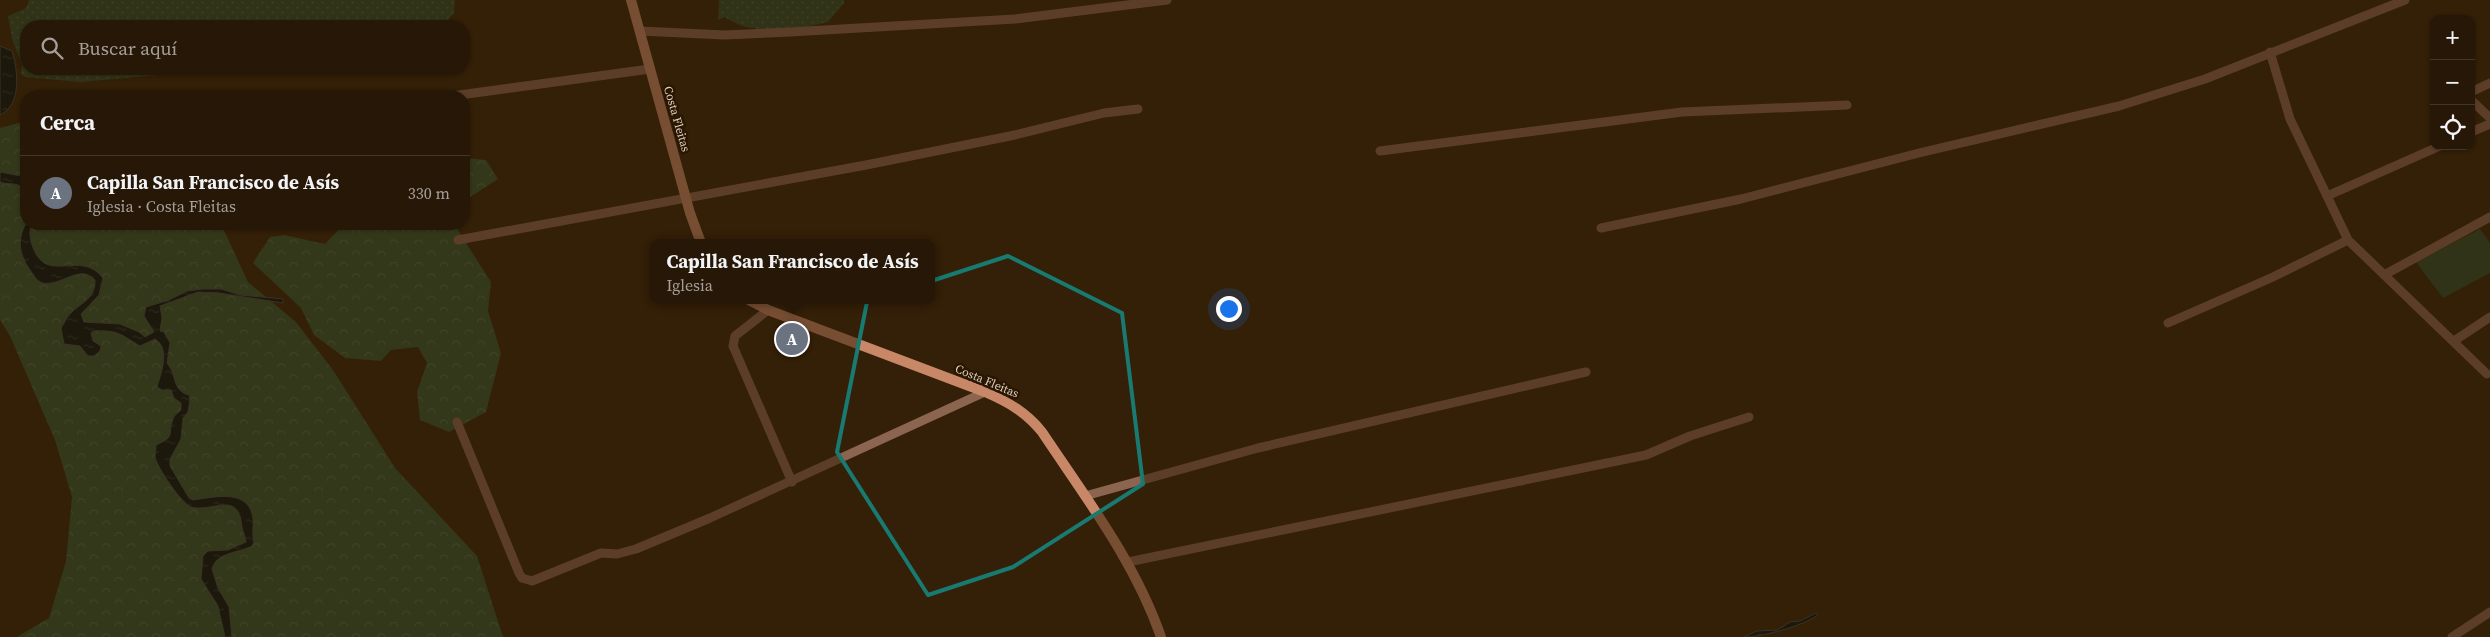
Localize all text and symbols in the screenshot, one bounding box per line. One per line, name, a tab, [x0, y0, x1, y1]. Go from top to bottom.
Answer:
map controls	[2430, 15, 2475, 150]
button: +	[2430, 15, 2475, 60]
search box	[20, 20, 470, 75]
icon: search	[38, 34, 66, 62]
text: Buscar aquí	[78, 35, 177, 61]
button: −	[2430, 60, 2475, 105]
street label: Costa Fleitas	[660, 84, 694, 154]
button: locate	[2430, 105, 2475, 150]
text: Cerca	[40, 108, 95, 137]
text: Capilla San Francisco de Asís	[87, 169, 339, 195]
text: A	[51, 182, 61, 204]
text: 330 m	[408, 182, 450, 204]
text: Iglesia · Costa Fleitas	[87, 195, 236, 217]
popup	[650, 239, 935, 304]
text: Capilla San Francisco de Asís	[666, 248, 919, 274]
text: Iglesia	[666, 274, 713, 296]
your location	[1216, 296, 1242, 322]
pin: A	[776, 320, 808, 358]
street label: Costa Fleitas	[953, 360, 1021, 402]

